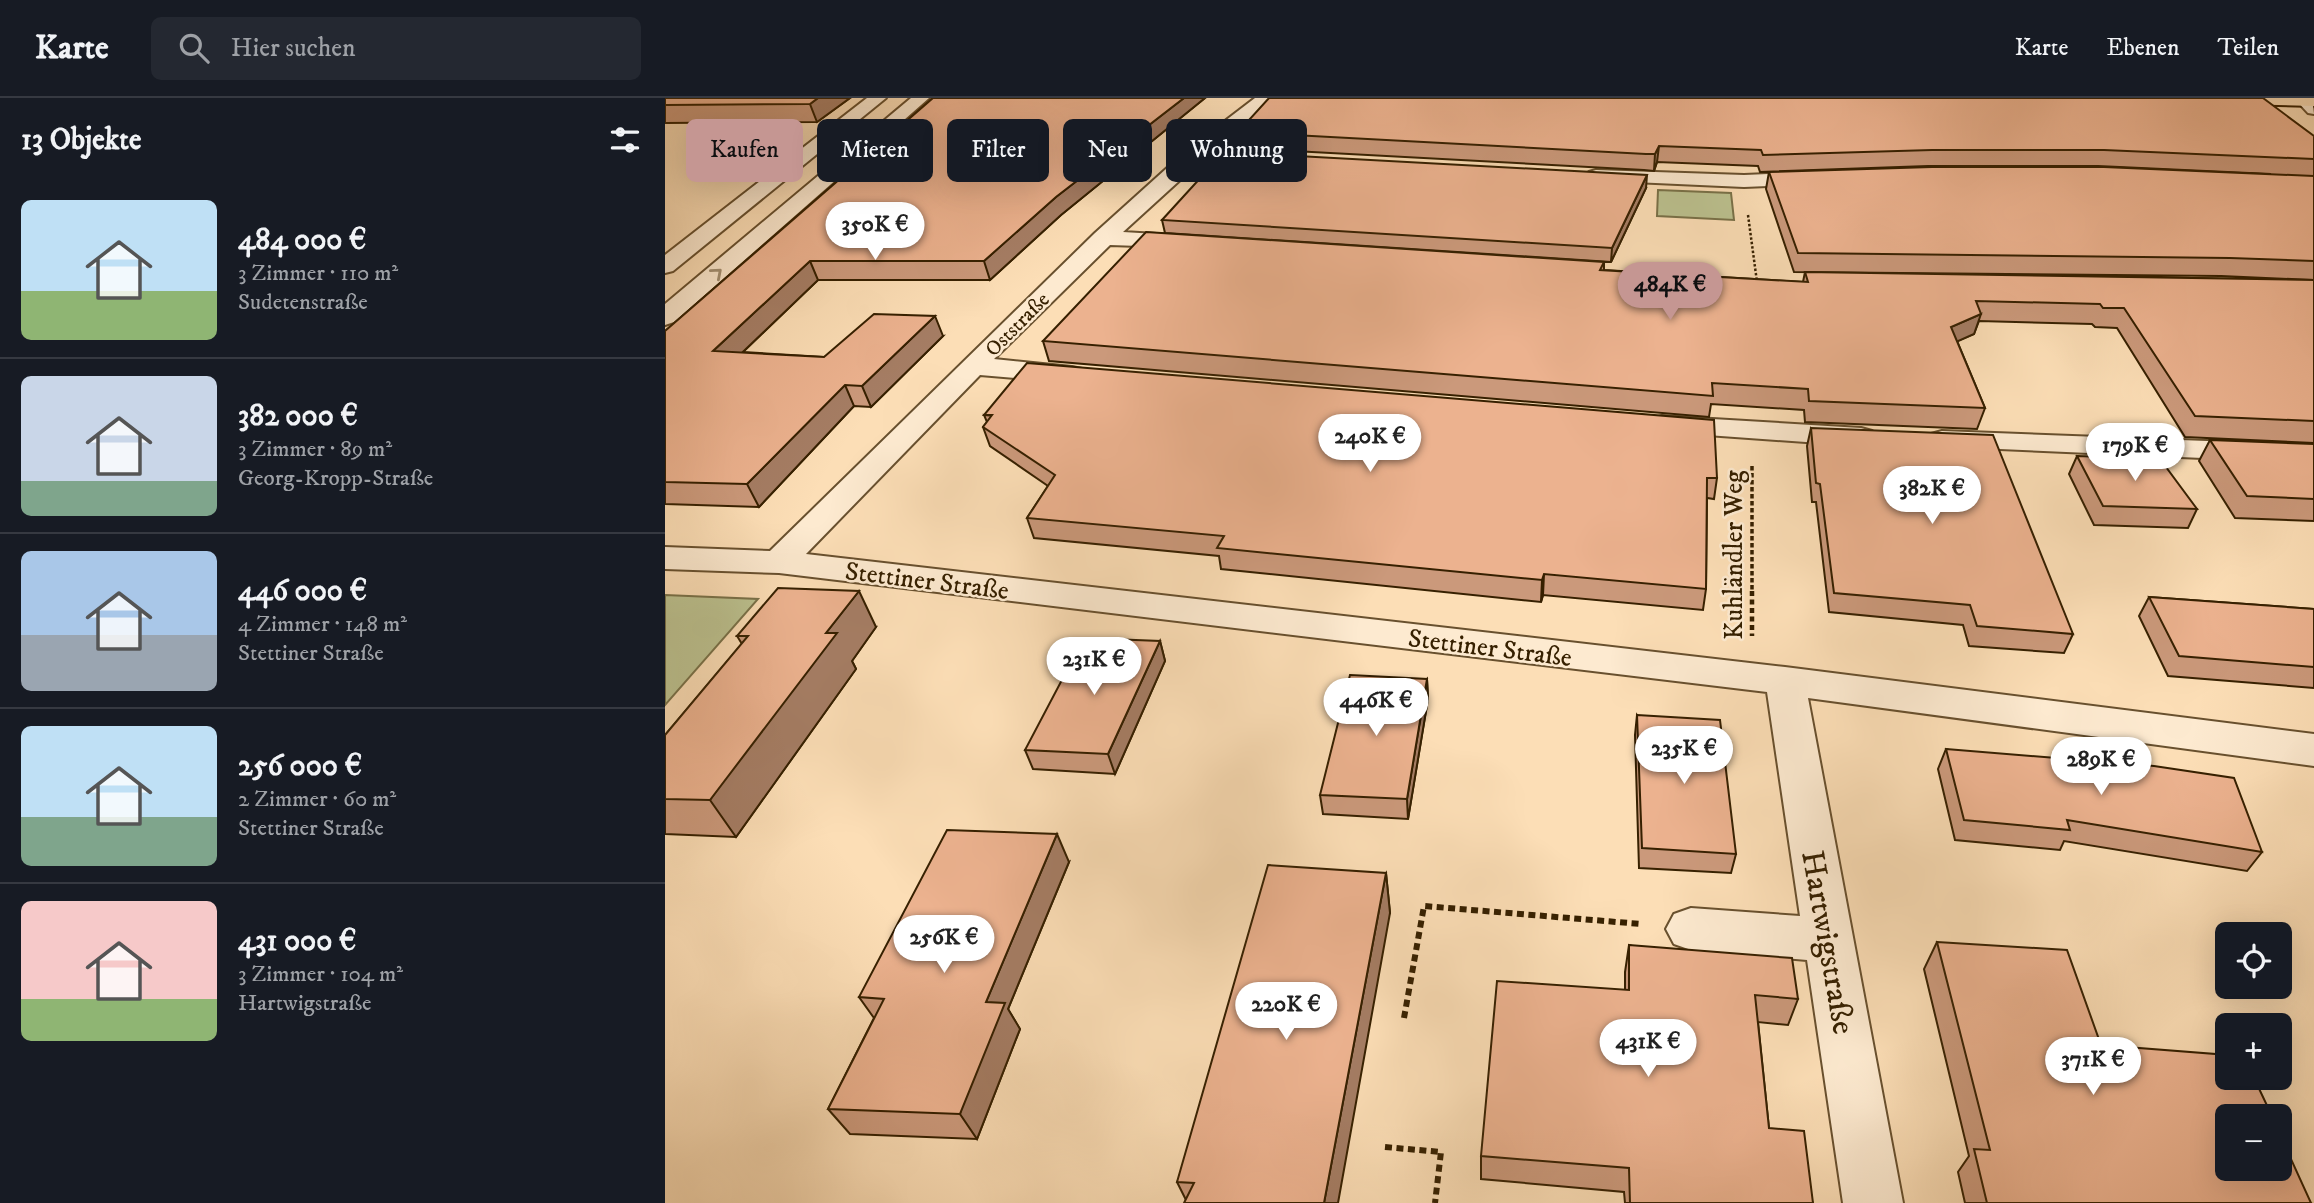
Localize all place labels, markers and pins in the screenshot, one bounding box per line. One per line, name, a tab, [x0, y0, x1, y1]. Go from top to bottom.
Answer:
pin: 350K €	[818, 202, 932, 262]
pin: 484K €	[1613, 262, 1727, 322]
pin: 240K €	[1313, 414, 1427, 474]
pin: 179K €	[2078, 424, 2192, 483]
pin: 382K €	[1875, 466, 1989, 526]
pin: 231K €	[1037, 638, 1151, 697]
pin: 446K €	[1319, 678, 1433, 738]
pin: 235K €	[1627, 726, 1741, 786]
pin: 289K €	[2044, 738, 2158, 797]
pin: 256K €	[887, 916, 1001, 975]
pin: 220K €	[1229, 982, 1343, 1042]
pin: 431K €	[1591, 1020, 1705, 1079]
pin: 371K €	[2036, 1038, 2150, 1097]

